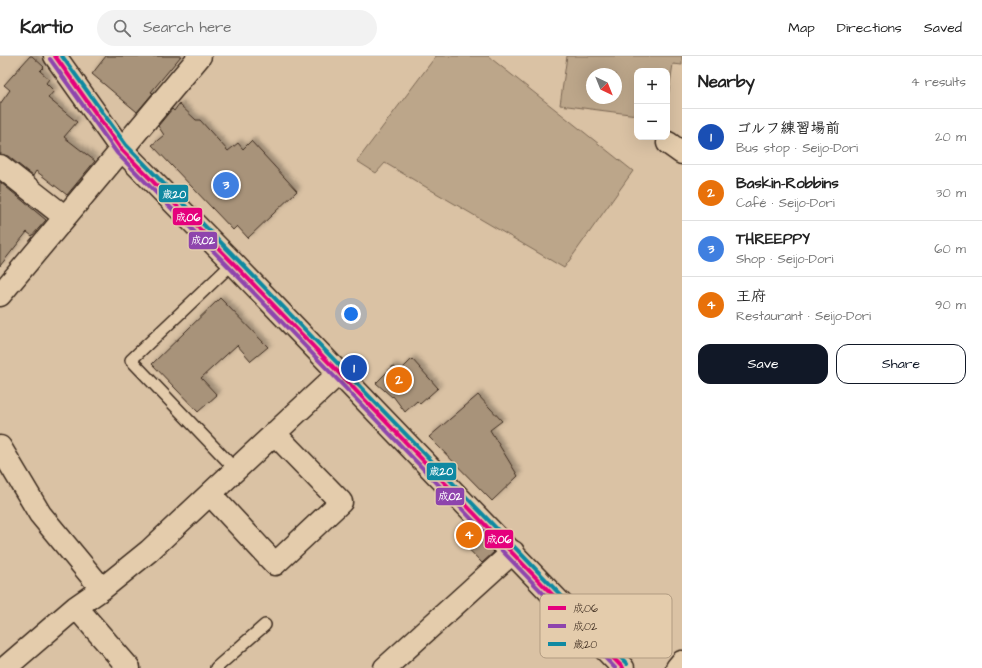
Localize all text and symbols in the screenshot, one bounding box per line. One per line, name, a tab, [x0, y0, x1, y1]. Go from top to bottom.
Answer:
search box	[97, 10, 377, 46]
text: Kartio	[20, 14, 73, 41]
icon: search	[111, 17, 133, 39]
text: Search here	[143, 17, 231, 38]
text: Map	[788, 18, 815, 38]
text: Directions	[837, 18, 902, 38]
text: Saved	[924, 18, 962, 38]
north arrow	[586, 68, 622, 104]
map controls	[634, 68, 670, 140]
button: +	[634, 68, 670, 104]
text: Nearby	[698, 70, 755, 94]
text: 4 results	[911, 73, 966, 91]
button: −	[634, 104, 670, 140]
text: ゴルフ練習場前	[736, 118, 840, 139]
text: 1	[710, 128, 712, 146]
text: 20 m	[935, 128, 966, 146]
text: Bus stop · Seijo-Dori	[736, 139, 858, 157]
pin: 3	[213, 170, 239, 200]
text: Baskin-Robbins	[736, 173, 839, 194]
line badge: 歳20	[158, 184, 189, 203]
text: 2	[707, 184, 715, 202]
text: 30 m	[936, 184, 966, 202]
text: 歳20	[162, 187, 186, 202]
text: Café · Seijo-Dori	[736, 194, 835, 212]
line badge: 成06	[172, 207, 203, 226]
text: 成06	[176, 210, 201, 225]
text: THREEPPY	[736, 229, 810, 250]
line badge: 成02	[188, 231, 218, 250]
text: 成02	[191, 233, 216, 248]
text: 3	[708, 240, 714, 258]
text: 60 m	[934, 240, 966, 258]
text: Shop · Seijo-Dori	[736, 250, 833, 268]
text: 王府	[736, 286, 766, 307]
text: 4	[707, 296, 715, 314]
text: 90 m	[935, 296, 966, 314]
your location	[341, 304, 361, 324]
text: Restaurant · Seijo-Dori	[736, 307, 871, 325]
button: Save	[698, 344, 828, 384]
button: Share	[836, 344, 966, 384]
pin: 1	[341, 353, 367, 383]
pin: 2	[386, 365, 412, 395]
line badge: 歳20	[426, 462, 457, 481]
text: 歳20	[429, 464, 453, 479]
line badge: 成02	[435, 487, 465, 506]
text: 成02	[438, 489, 463, 504]
pin: 4	[456, 520, 482, 550]
line badge: 成06	[484, 529, 514, 549]
text: 成06	[487, 532, 512, 547]
legend	[540, 594, 672, 658]
text: 成06	[573, 601, 598, 616]
text: 成02	[573, 619, 598, 634]
text: 歳20	[573, 637, 597, 652]

